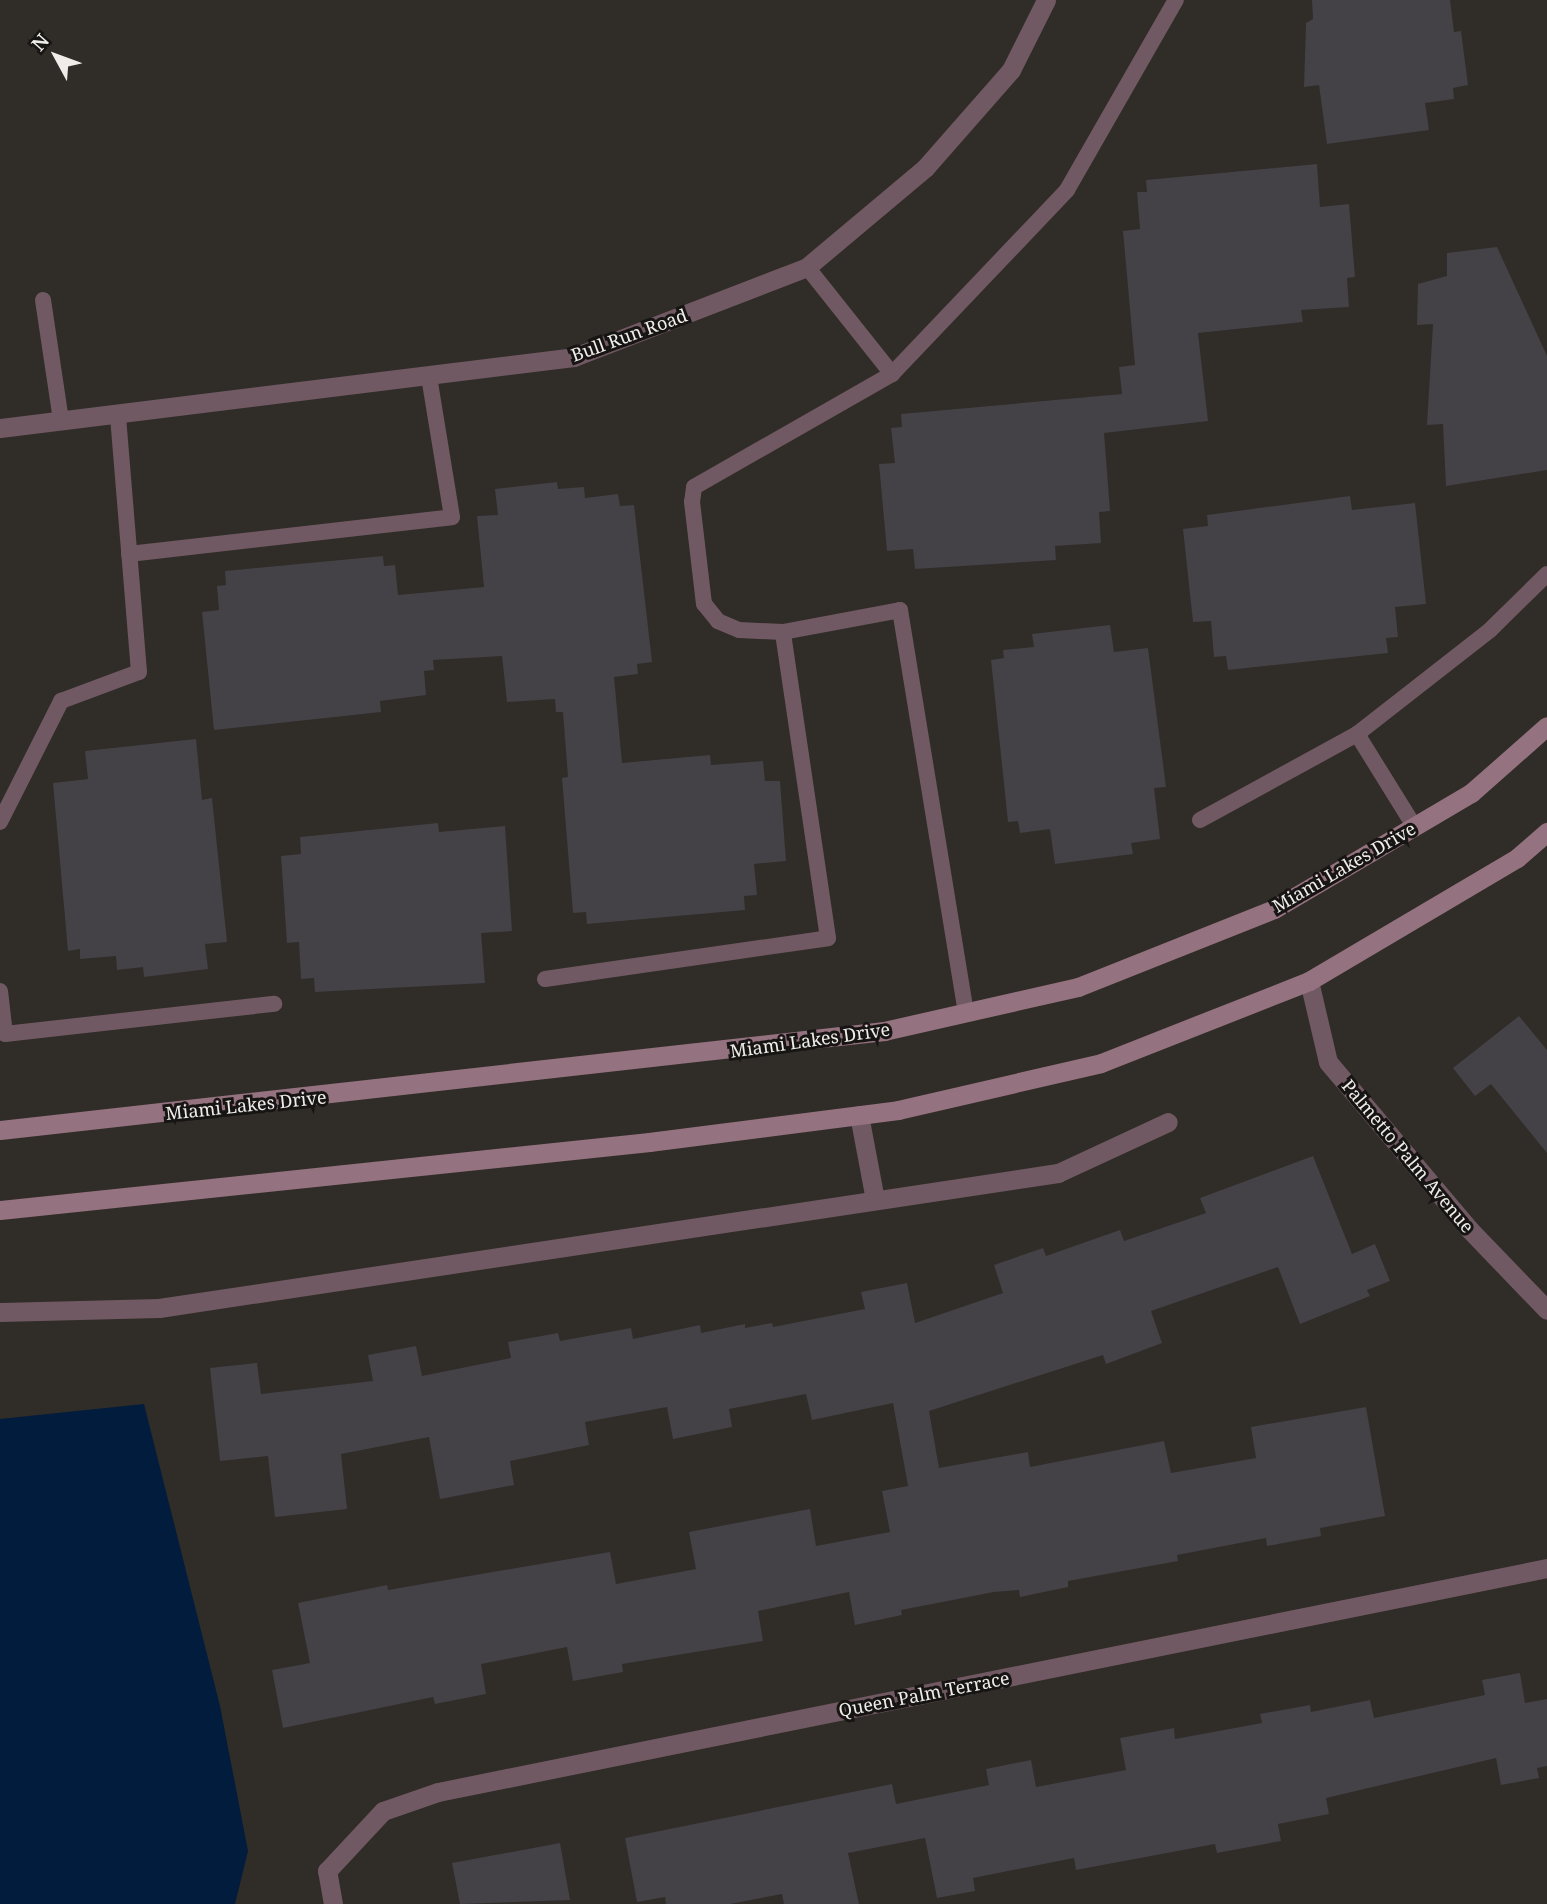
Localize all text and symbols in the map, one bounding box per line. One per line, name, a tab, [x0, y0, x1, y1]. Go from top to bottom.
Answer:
north arrow	[21, 21, 91, 91]
text: N	[25, 28, 55, 56]
street label: Bull Run Road	[568, 304, 690, 366]
street label: Miami Lakes Drive	[1269, 817, 1419, 917]
street label: Miami Lakes Drive	[729, 1018, 891, 1062]
street label: Palmetto Palm Avenue	[1338, 1075, 1478, 1237]
street label: Miami Lakes Drive	[165, 1086, 327, 1124]
street label: Queen Palm Terrace	[837, 1667, 1011, 1721]

